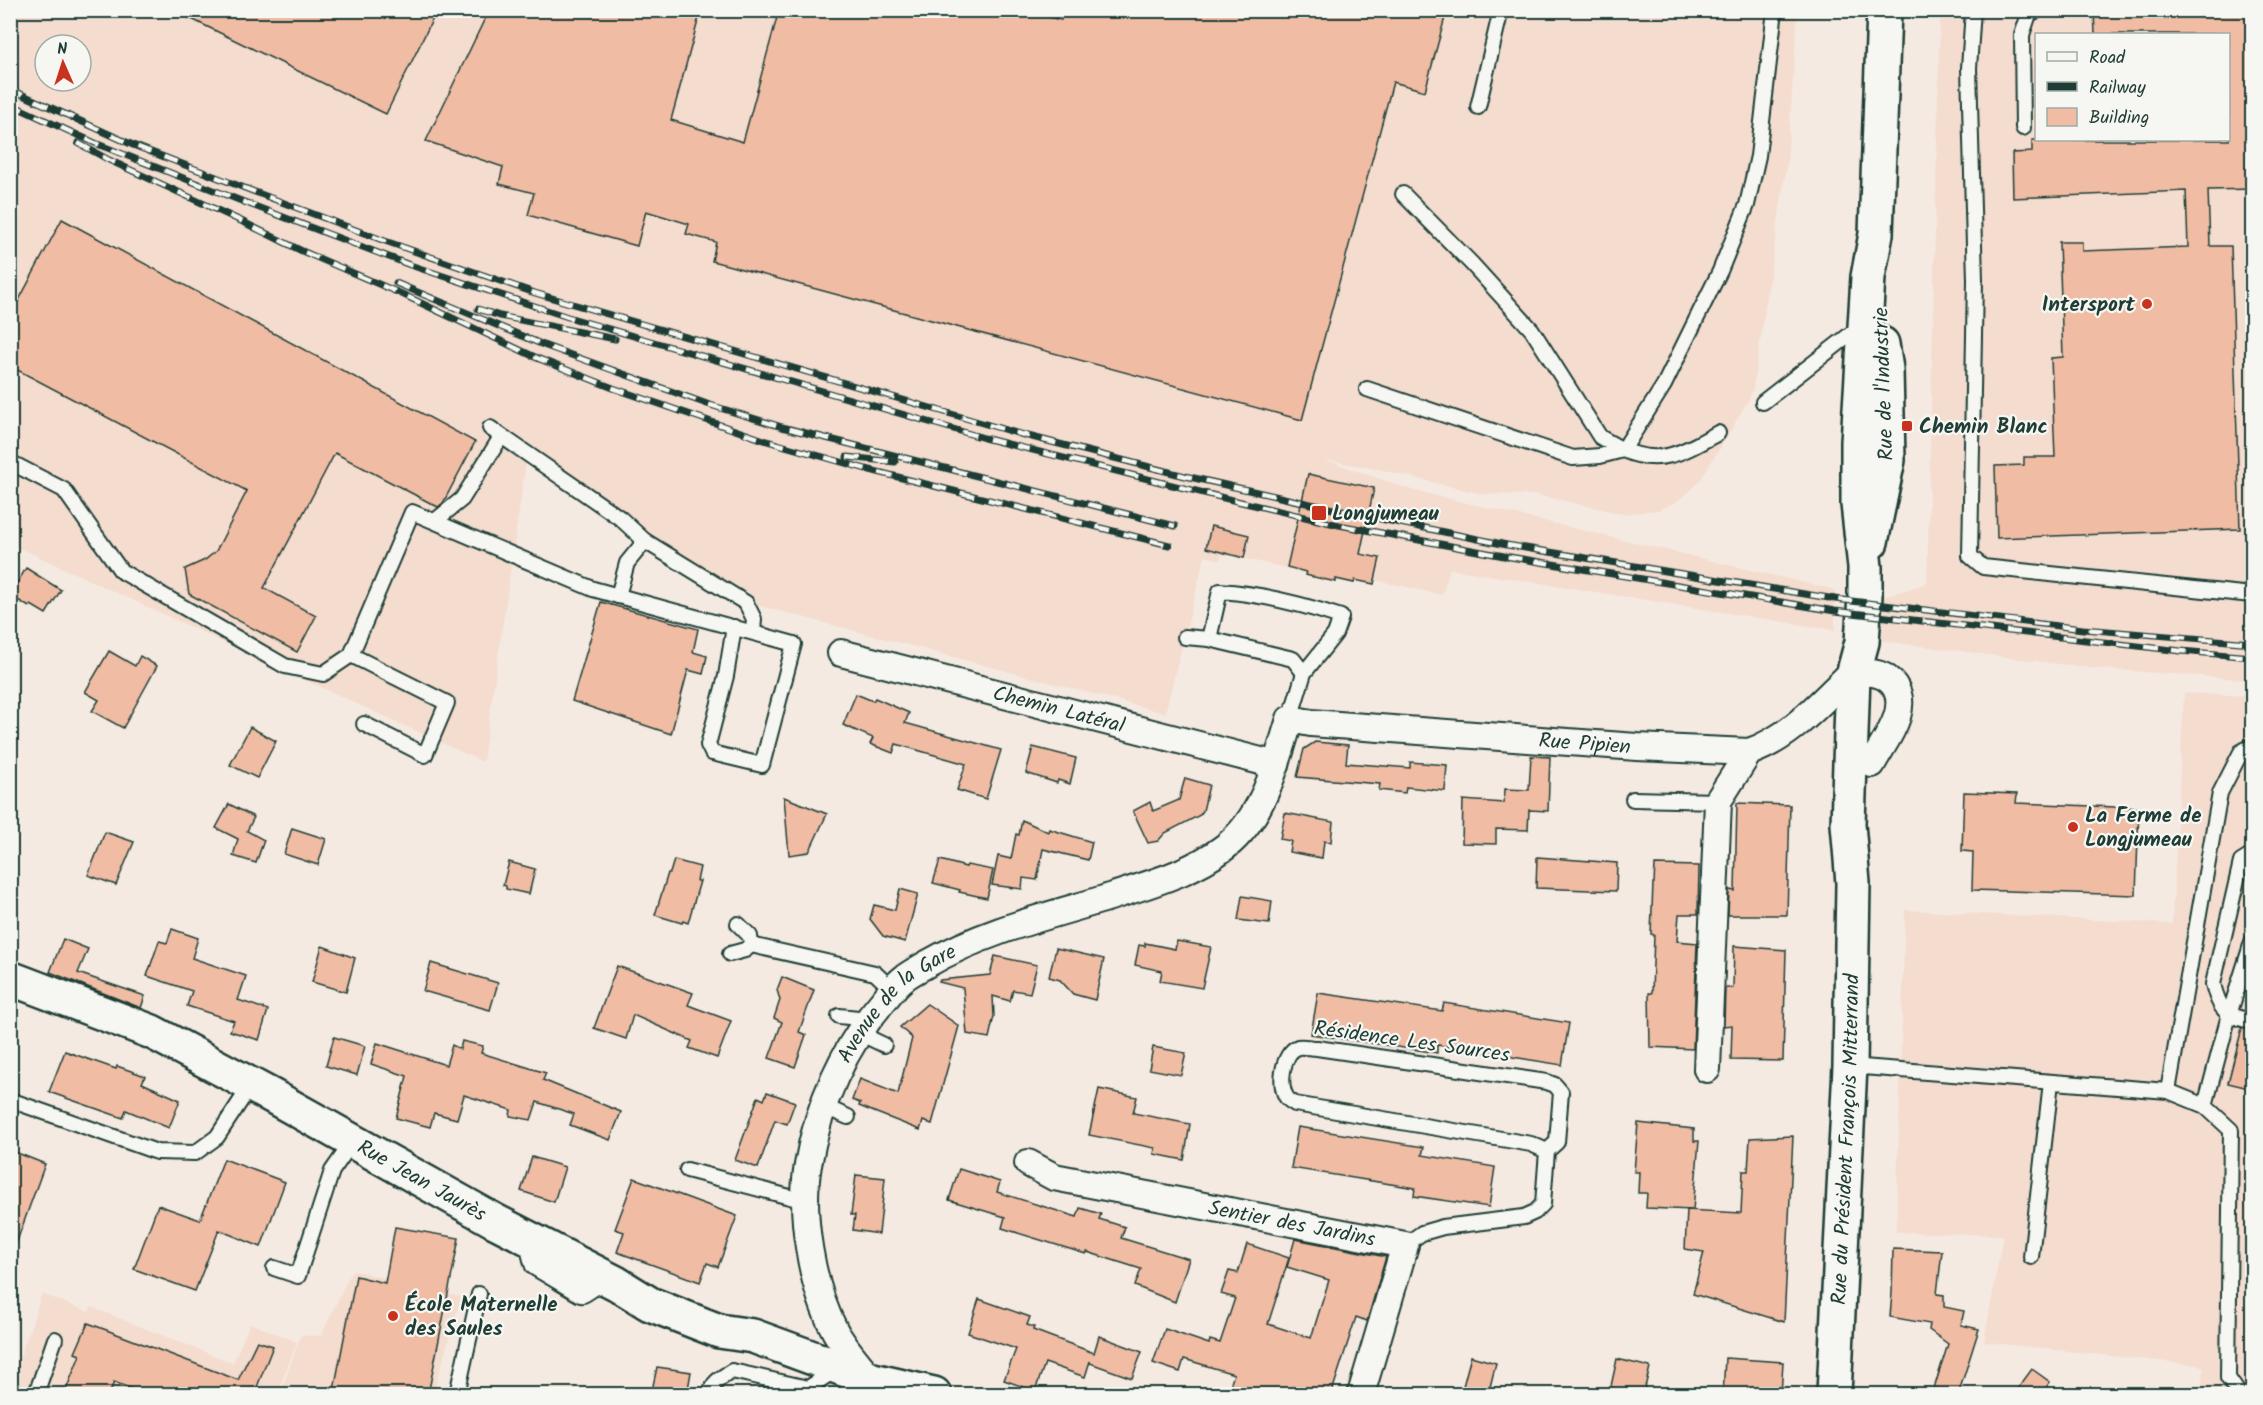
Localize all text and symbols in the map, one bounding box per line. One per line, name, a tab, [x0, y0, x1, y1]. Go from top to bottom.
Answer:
north arrow	[33, 33, 93, 93]
legend	[2035, 33, 2230, 141]
text: N	[57, 37, 68, 62]
text: Road	[2089, 44, 2126, 73]
text: Railway	[2089, 74, 2146, 103]
text: Building	[2089, 104, 2149, 133]
place label: Intersport	[2042, 289, 2136, 322]
marker: Intersport	[2140, 297, 2154, 311]
street label: Rue de l'Industrie	[1865, 306, 1904, 461]
place label: Chemin Blanc	[1919, 411, 2048, 444]
marker: Chemin Blanc	[1900, 419, 1914, 433]
place label: Longjumeau	[1332, 498, 1440, 531]
marker: Longjumeau	[1310, 504, 1328, 522]
street label: Chemin Latéral	[989, 678, 1128, 743]
street label: Rue Pipien	[1537, 725, 1632, 764]
place label: La Ferme de Longjumeau	[2085, 800, 2202, 857]
marker: La Ferme de Longjumeau	[2066, 820, 2080, 834]
street label: Avenue de la Gare	[830, 936, 963, 1069]
street label: Rue du Président François Mitterrand	[1823, 973, 1870, 1306]
street label: Résidence Les Sources	[1312, 1012, 1512, 1073]
street label: Rue Jean Jaurès	[351, 1132, 492, 1231]
street label: Sentier des Jardins	[1205, 1192, 1378, 1257]
place label: École Maternelle des Saules	[405, 1289, 558, 1346]
marker: École Maternelle des Saules	[386, 1309, 400, 1323]

